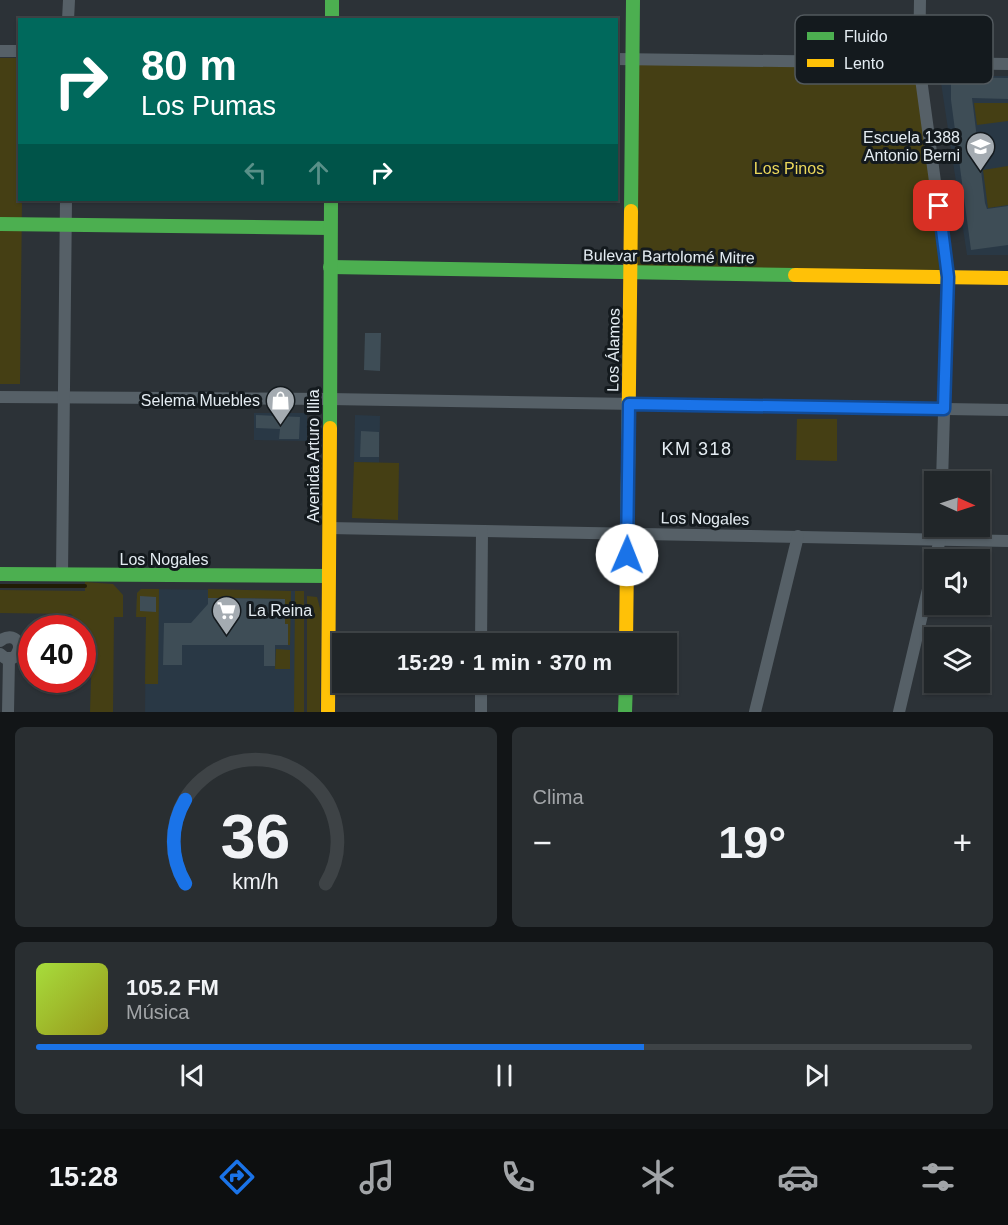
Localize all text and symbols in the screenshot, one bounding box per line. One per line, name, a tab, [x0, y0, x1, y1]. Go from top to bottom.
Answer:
legend	[795, 15, 993, 84]
text: Fluido	[844, 28, 888, 45]
icon: right	[42, 42, 120, 120]
text: 80 m	[141, 42, 237, 89]
text: Lento	[844, 55, 884, 72]
text: Los Pumas	[141, 91, 276, 121]
place label: Escuela 1388 Antonio Berni	[863, 129, 960, 164]
school or university icon: Escuela 1388 Antonio Berni	[965, 130, 997, 172]
icon: left	[239, 156, 272, 189]
icon: ahead	[302, 156, 335, 189]
icon: right	[365, 156, 398, 189]
park label: Los Pinos	[754, 160, 824, 177]
pin	[913, 180, 964, 231]
icon: arrive	[922, 189, 955, 222]
street label: Bulevar Bartolomé Mitre	[583, 247, 755, 266]
street label: Los Álamos	[603, 308, 623, 392]
shop icon: Selema Muebles	[265, 384, 297, 426]
street label: Avenida Arturo Illia	[305, 389, 322, 523]
place label: Selema Muebles	[141, 392, 260, 409]
district label: KM 318	[661, 439, 733, 459]
north arrow	[924, 471, 990, 537]
map controls	[924, 471, 990, 693]
street label: Los Nogales	[660, 509, 750, 528]
position arrow	[595, 523, 659, 587]
button: sound	[924, 549, 990, 615]
street label: Los Nogales	[120, 551, 208, 568]
supermarket icon: La Reina	[211, 594, 243, 636]
place label: La Reina	[248, 602, 312, 619]
speed limit sign: 40	[18, 615, 96, 693]
button: layers	[924, 627, 990, 693]
text: 15:29 · 1 min · 370 m	[397, 650, 612, 675]
text: Clima	[533, 786, 584, 808]
text: 36	[221, 802, 290, 871]
text: 19°	[718, 817, 786, 868]
text: −	[533, 824, 552, 861]
text: +	[953, 824, 972, 861]
text: km/h	[233, 870, 279, 894]
text: 105.2 FM	[126, 975, 219, 1000]
text: Música	[126, 1001, 189, 1023]
icon: previous	[176, 1059, 209, 1092]
icon: pause	[488, 1059, 521, 1092]
icon: next	[800, 1059, 833, 1092]
icon: directions	[216, 1156, 258, 1198]
icon: music	[356, 1156, 398, 1198]
icon: phone	[497, 1156, 539, 1198]
icon: climate	[637, 1156, 679, 1198]
icon: car	[777, 1156, 819, 1198]
icon: filters	[917, 1156, 959, 1198]
text: 15:28	[49, 1162, 118, 1192]

